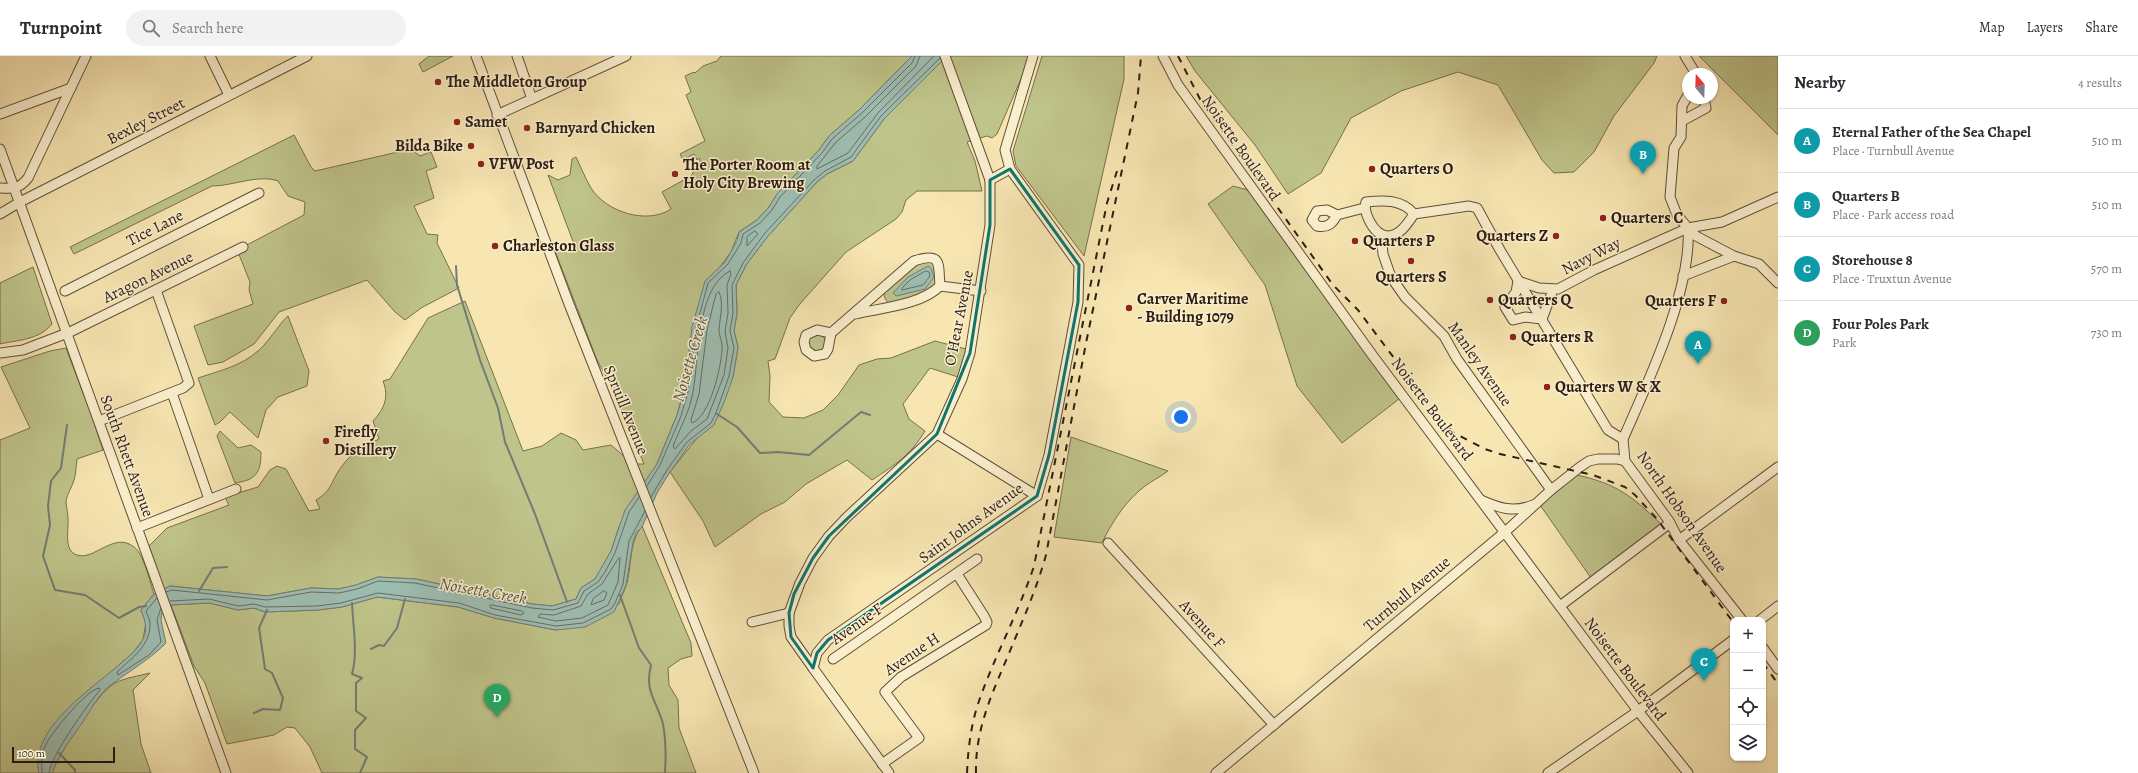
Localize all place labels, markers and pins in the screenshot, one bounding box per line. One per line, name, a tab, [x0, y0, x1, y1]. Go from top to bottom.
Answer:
place label: The Middleton Group	[446, 71, 587, 93]
marker: The Middleton Group	[433, 77, 443, 87]
place label: Samet	[465, 111, 508, 133]
marker: Samet	[452, 117, 462, 127]
place label: Barnyard Chicken	[535, 117, 655, 139]
marker: Barnyard Chicken	[522, 123, 532, 133]
place label: Bilda Bike	[395, 135, 463, 157]
marker: Bilda Bike	[466, 141, 476, 151]
pin: B	[1630, 141, 1656, 174]
place label: VFW Post	[488, 153, 555, 175]
place label: The Porter Room at Holy City Brewing	[683, 154, 811, 194]
place label: Quarters O	[1380, 158, 1454, 180]
marker: VFW Post	[476, 159, 486, 169]
marker: Quarters O	[1367, 164, 1377, 174]
marker: The Porter Room at Holy City Brewing	[670, 169, 680, 179]
place label: Quarters C	[1611, 207, 1684, 229]
marker: Quarters C	[1598, 213, 1608, 223]
place label: Quarters Z	[1476, 225, 1548, 247]
place label: Quarters P	[1363, 230, 1436, 252]
marker: Quarters Z	[1551, 231, 1561, 241]
place label: Charleston Glass	[503, 235, 615, 257]
marker: Quarters P	[1350, 236, 1360, 246]
marker: Charleston Glass	[490, 241, 500, 251]
marker: Quarters S	[1406, 256, 1416, 266]
place label: Quarters S	[1375, 266, 1447, 288]
place label: Carver Maritime - Building 1079	[1137, 288, 1248, 328]
place label: Quarters Q	[1498, 289, 1575, 311]
place label: Quarters F	[1645, 290, 1716, 312]
marker: Quarters Q	[1485, 295, 1495, 305]
marker: Quarters F	[1719, 296, 1729, 306]
marker: Carver Maritime - Building 1079	[1124, 303, 1134, 313]
place label: Quarters R	[1521, 326, 1595, 348]
pin: A	[1685, 331, 1711, 364]
marker: Quarters R	[1508, 332, 1518, 342]
place label: Quarters W & X	[1555, 376, 1661, 398]
marker: Quarters W & X	[1542, 382, 1552, 392]
place label: Firefly Distillery	[334, 421, 397, 461]
marker: Firefly Distillery	[321, 436, 331, 446]
pin: C	[1691, 648, 1717, 681]
pin: D	[484, 684, 510, 717]

